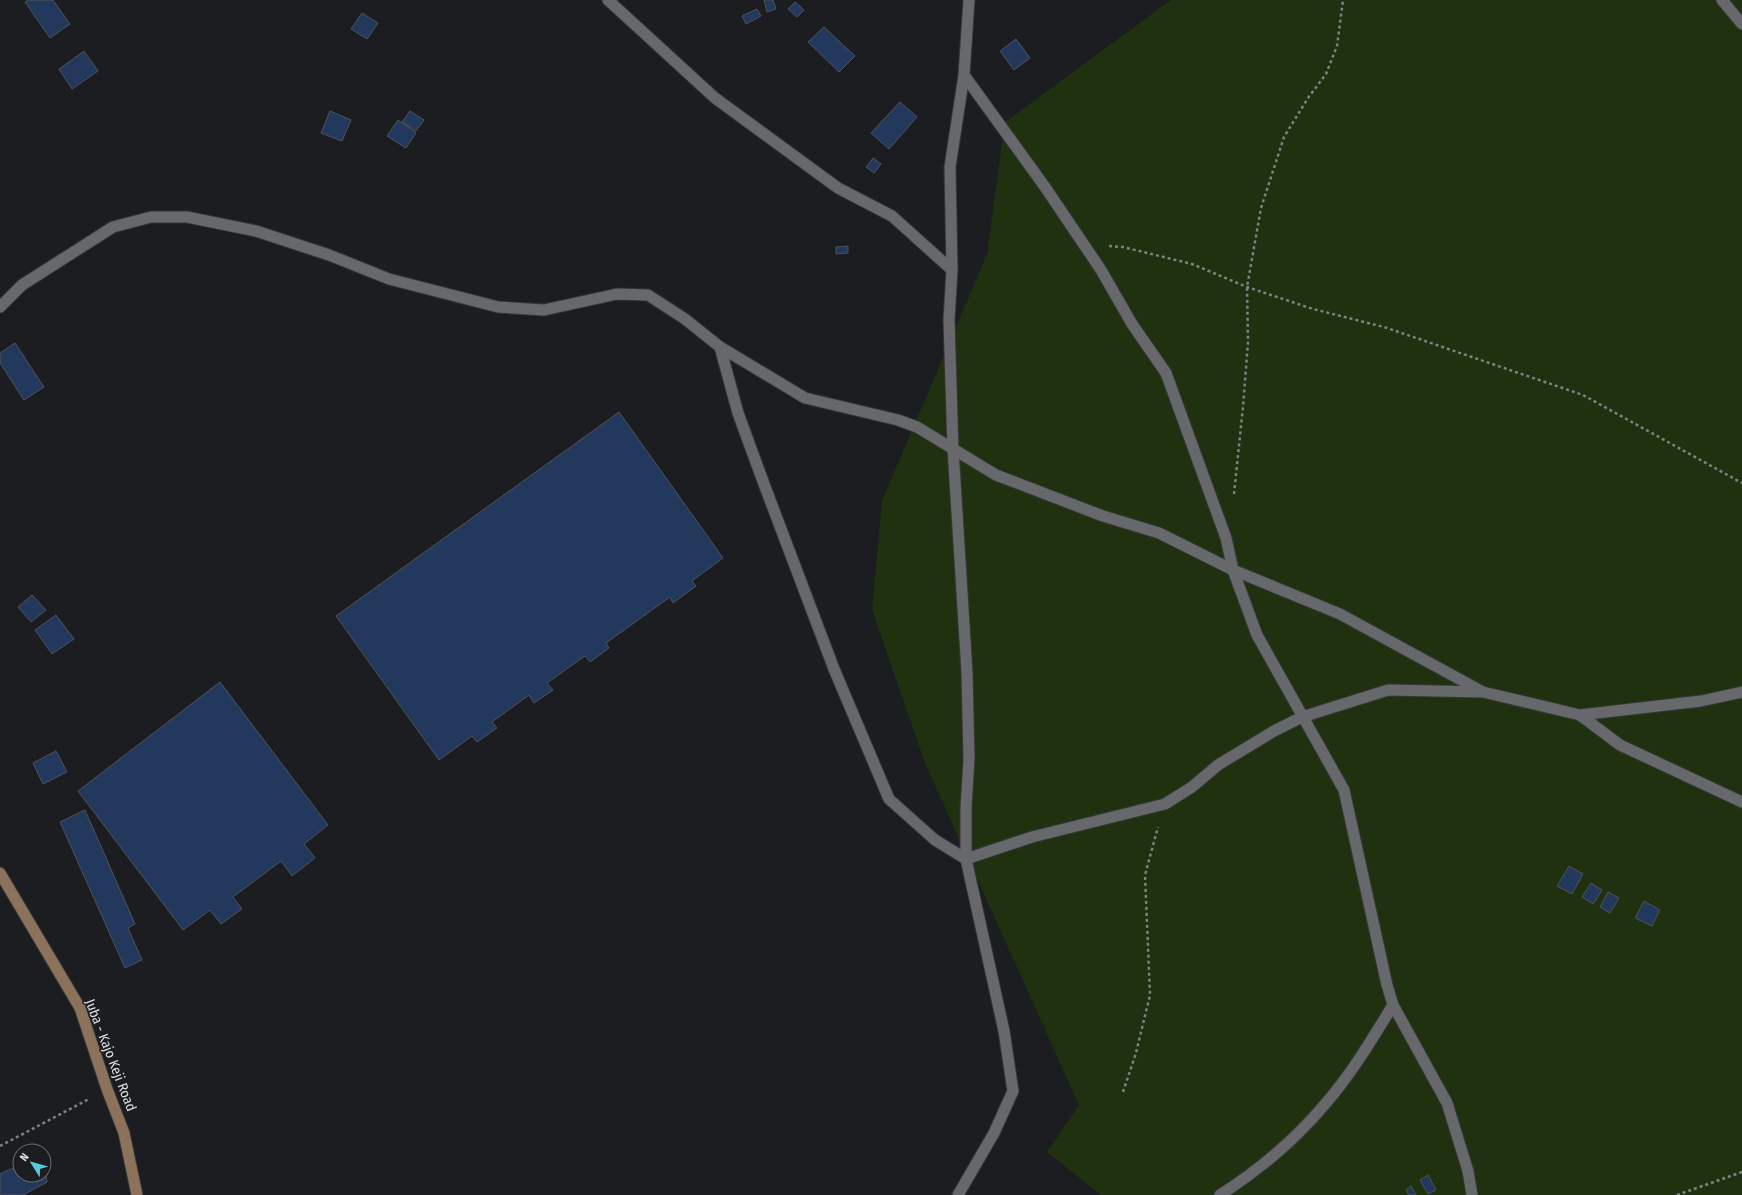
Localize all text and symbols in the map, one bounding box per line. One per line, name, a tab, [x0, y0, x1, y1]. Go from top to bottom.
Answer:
street label: Juba - Kajo Keji Road	[81, 997, 140, 1114]
north arrow	[12, 1143, 52, 1183]
text: N	[17, 1151, 32, 1164]

